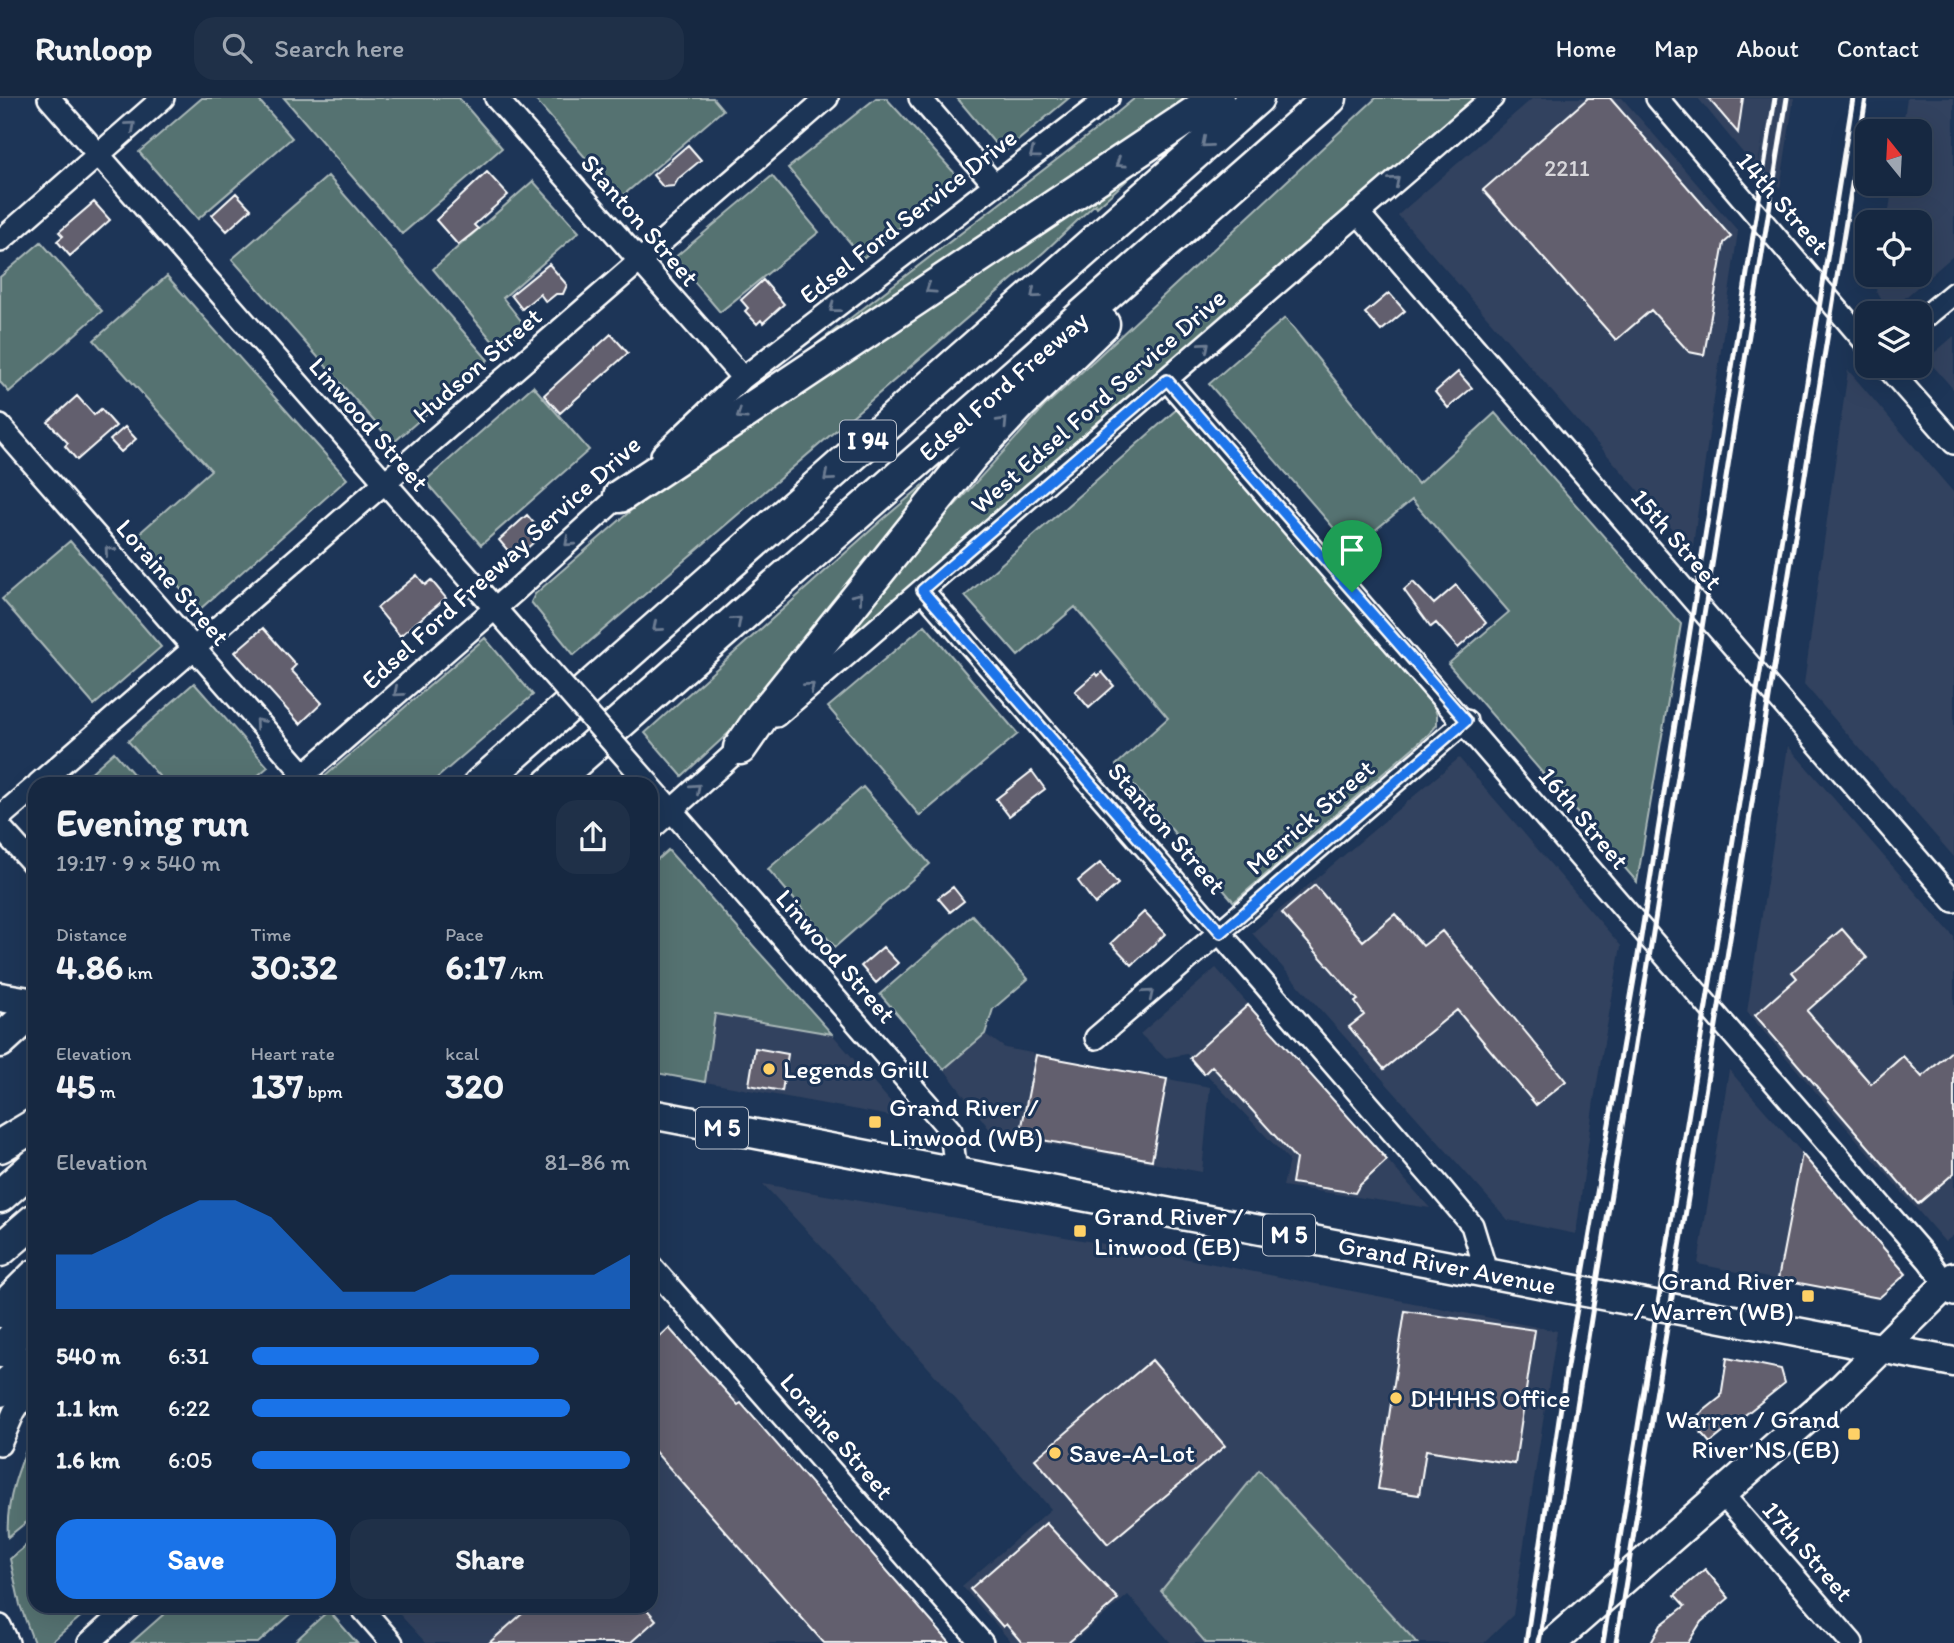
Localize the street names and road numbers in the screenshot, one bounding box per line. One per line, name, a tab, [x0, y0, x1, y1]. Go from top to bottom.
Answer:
street label: Edsel Ford Service Drive	[793, 121, 1023, 311]
street label: 14th Street	[1730, 145, 1837, 261]
street label: Stanton Street	[574, 147, 706, 293]
street label: West Edsel Ford Service Drive	[964, 281, 1232, 521]
street label: Hudson Street	[406, 300, 548, 430]
street label: Edsel Ford Freeway	[912, 304, 1094, 468]
street label: Linwood Street	[302, 350, 436, 498]
road number: I 94	[840, 420, 896, 462]
street label: Edsel Ford Freeway Service Drive	[355, 428, 647, 696]
street label: 15th Street	[1624, 482, 1730, 596]
street label: Loraine Street	[109, 512, 237, 652]
street label: Merrick Street	[1239, 752, 1381, 882]
street label: Stanton Street	[1101, 755, 1233, 901]
street label: 16th Street	[1532, 760, 1636, 876]
street label: Linwood Street	[769, 882, 903, 1030]
road number: M 5	[696, 1108, 748, 1148]
road number: M 5	[1263, 1214, 1315, 1255]
street label: Grand River Avenue	[1335, 1228, 1559, 1302]
street label: Loraine Street	[773, 1366, 901, 1506]
street label: 17th Street	[1756, 1494, 1861, 1608]

